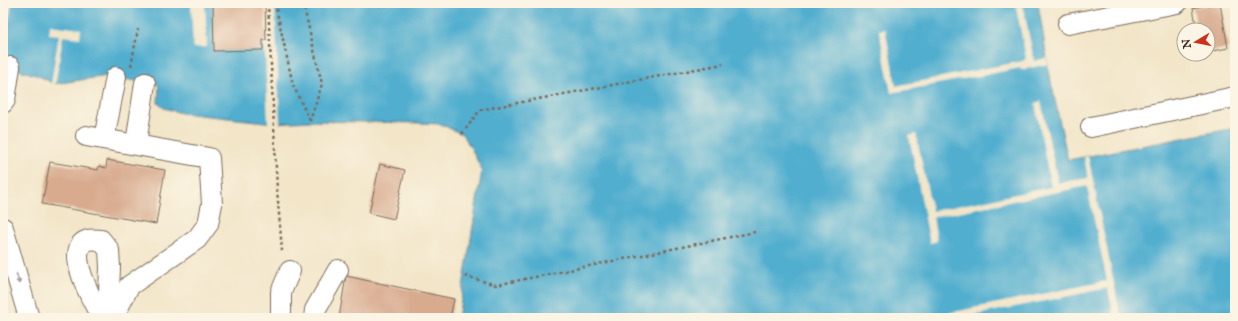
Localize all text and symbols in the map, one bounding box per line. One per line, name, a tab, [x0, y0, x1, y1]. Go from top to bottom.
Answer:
north arrow	[1176, 22, 1216, 62]
text: N	[1179, 37, 1195, 50]
one-way arrow	[15, 273, 21, 285]

